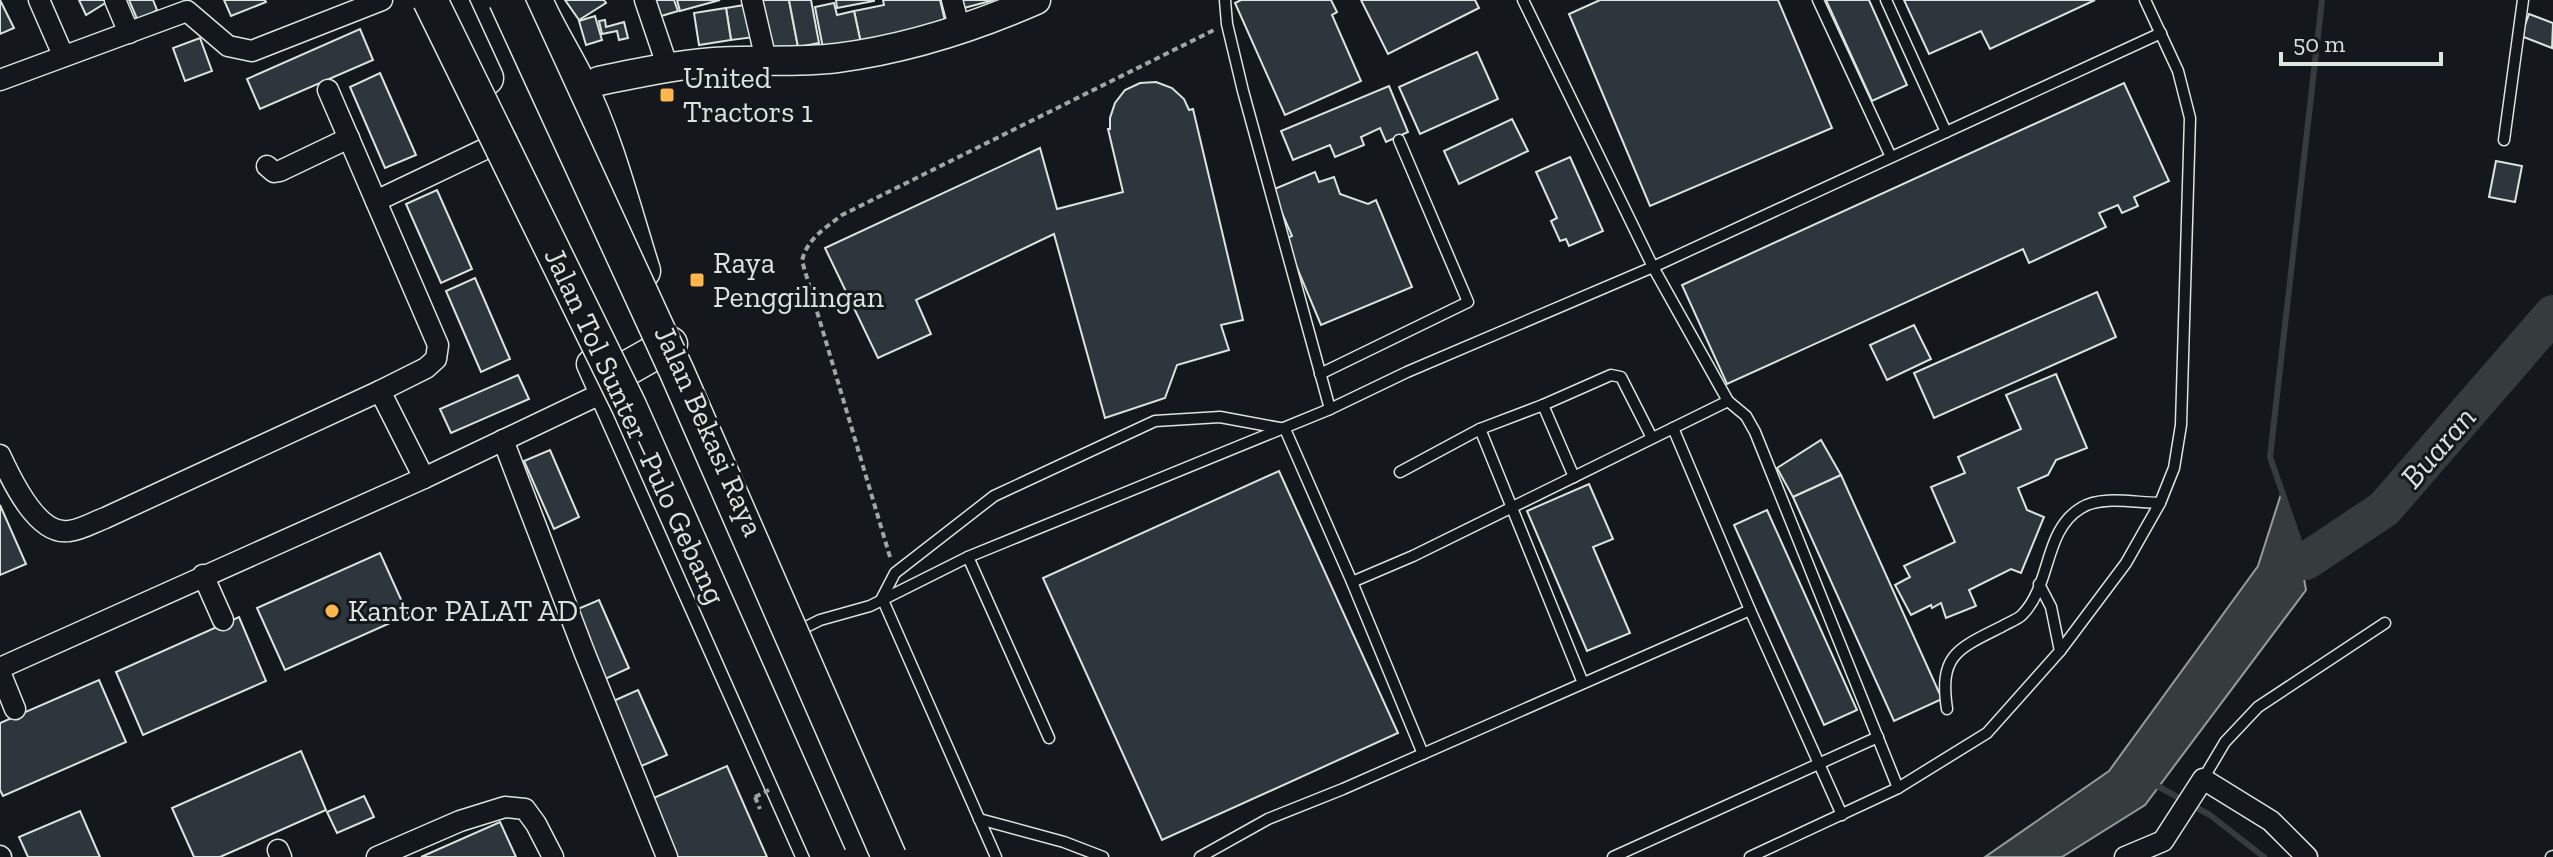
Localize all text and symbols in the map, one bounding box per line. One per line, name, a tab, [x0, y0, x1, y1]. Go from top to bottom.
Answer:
scale bar	[2281, 16, 2441, 66]
text: 50 m	[2293, 29, 2346, 58]
place label: United Tractors 1	[683, 60, 813, 130]
marker: United Tractors 1	[658, 86, 676, 104]
street label: Jalan Tol Sunter–Pulo Gebang	[536, 242, 734, 610]
place label: Raya Penggilingan	[713, 245, 884, 315]
marker: Raya Penggilingan	[688, 271, 706, 289]
street label: Jalan Bekasi Raya	[646, 320, 772, 542]
water label: Buaran	[2392, 399, 2484, 495]
place label: Kantor PALAT AD	[348, 593, 578, 629]
marker: Kantor PALAT AD	[323, 602, 341, 620]

